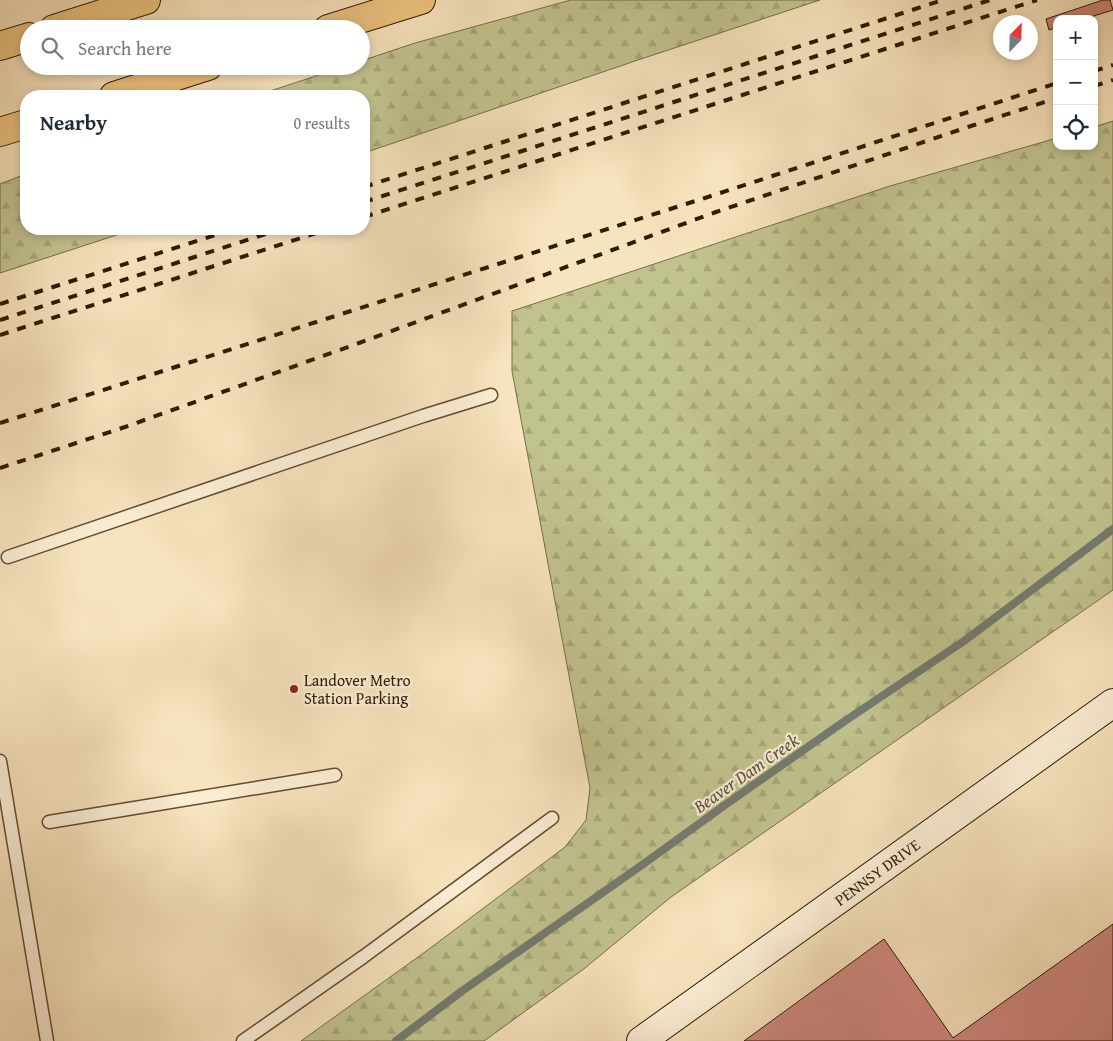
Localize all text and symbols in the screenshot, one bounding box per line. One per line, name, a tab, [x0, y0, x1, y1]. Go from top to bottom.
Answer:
north arrow	[993, 15, 1038, 60]
map controls	[1053, 15, 1098, 150]
button: +	[1053, 15, 1098, 60]
search box	[20, 20, 370, 75]
icon: search	[38, 34, 66, 62]
text: Search here	[78, 34, 172, 62]
button: −	[1053, 60, 1098, 105]
button: locate	[1053, 105, 1098, 150]
text: Nearby	[40, 107, 107, 138]
text: 0 results	[293, 111, 350, 135]
place label: Landover Metro Station Parking	[304, 668, 411, 710]
marker: Landover Metro Station Parking	[288, 683, 300, 695]
water label: Beaver Dam Creek	[687, 726, 805, 820]
street label: PENNSY DRIVE	[829, 833, 925, 911]

